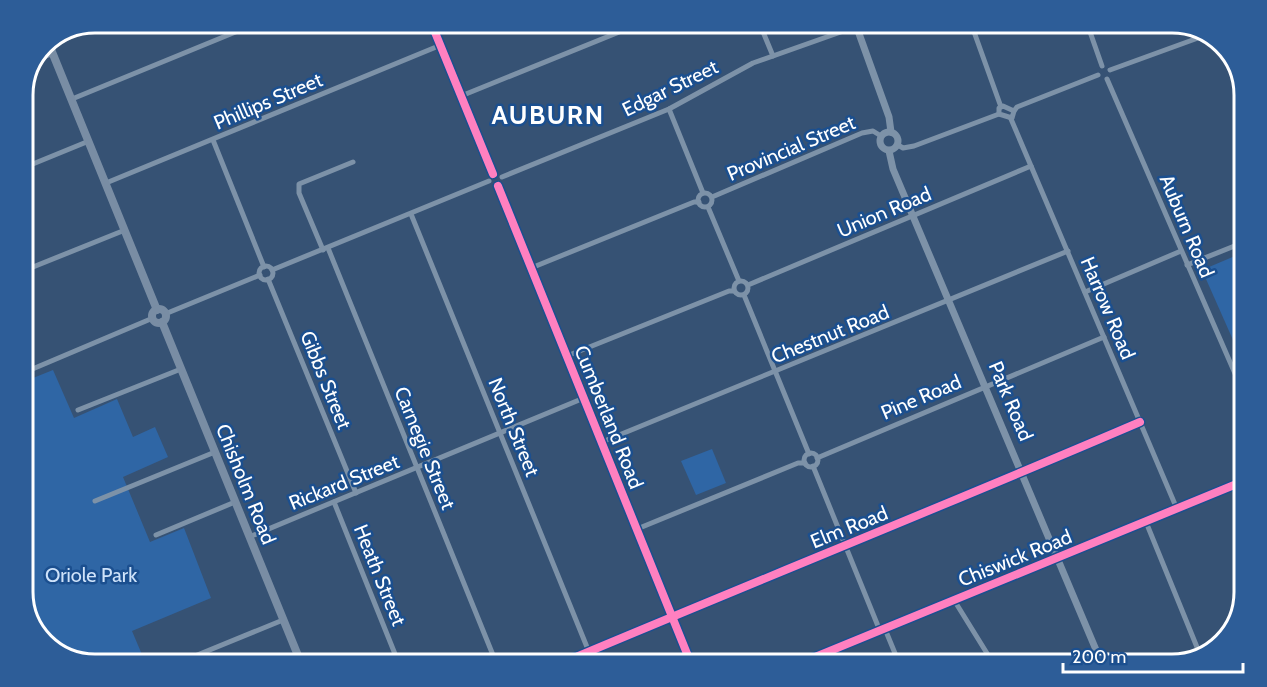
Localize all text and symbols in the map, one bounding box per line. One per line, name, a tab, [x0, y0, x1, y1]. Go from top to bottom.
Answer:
street label: Edgar Street	[618, 54, 722, 122]
street label: Phillips Street	[210, 67, 326, 135]
district label: AUBURN	[491, 99, 605, 131]
street label: Provincial Street	[723, 110, 859, 186]
street label: Auburn Road	[1155, 171, 1219, 281]
street label: Union Road	[833, 181, 935, 243]
street label: Harrow Road	[1076, 253, 1140, 363]
street label: Chestnut Road	[768, 300, 892, 368]
street label: Gibbs Street	[295, 327, 357, 433]
street label: Cumberland Road	[569, 342, 649, 492]
street label: Park Road	[984, 358, 1038, 444]
street label: Pine Road	[877, 369, 965, 425]
street label: North Street	[483, 374, 545, 480]
street label: Carnegie Street	[389, 383, 461, 513]
street label: Chisholm Road	[211, 420, 281, 548]
street label: Rickard Street	[285, 449, 403, 515]
street label: Elm Road	[807, 501, 891, 553]
street label: Heath Street	[349, 521, 411, 629]
street label: Chiswick Road	[955, 524, 1075, 592]
park label: Oriole Park	[45, 563, 137, 587]
scale bar	[1063, 636, 1243, 674]
text: 200 m	[1072, 646, 1126, 668]

